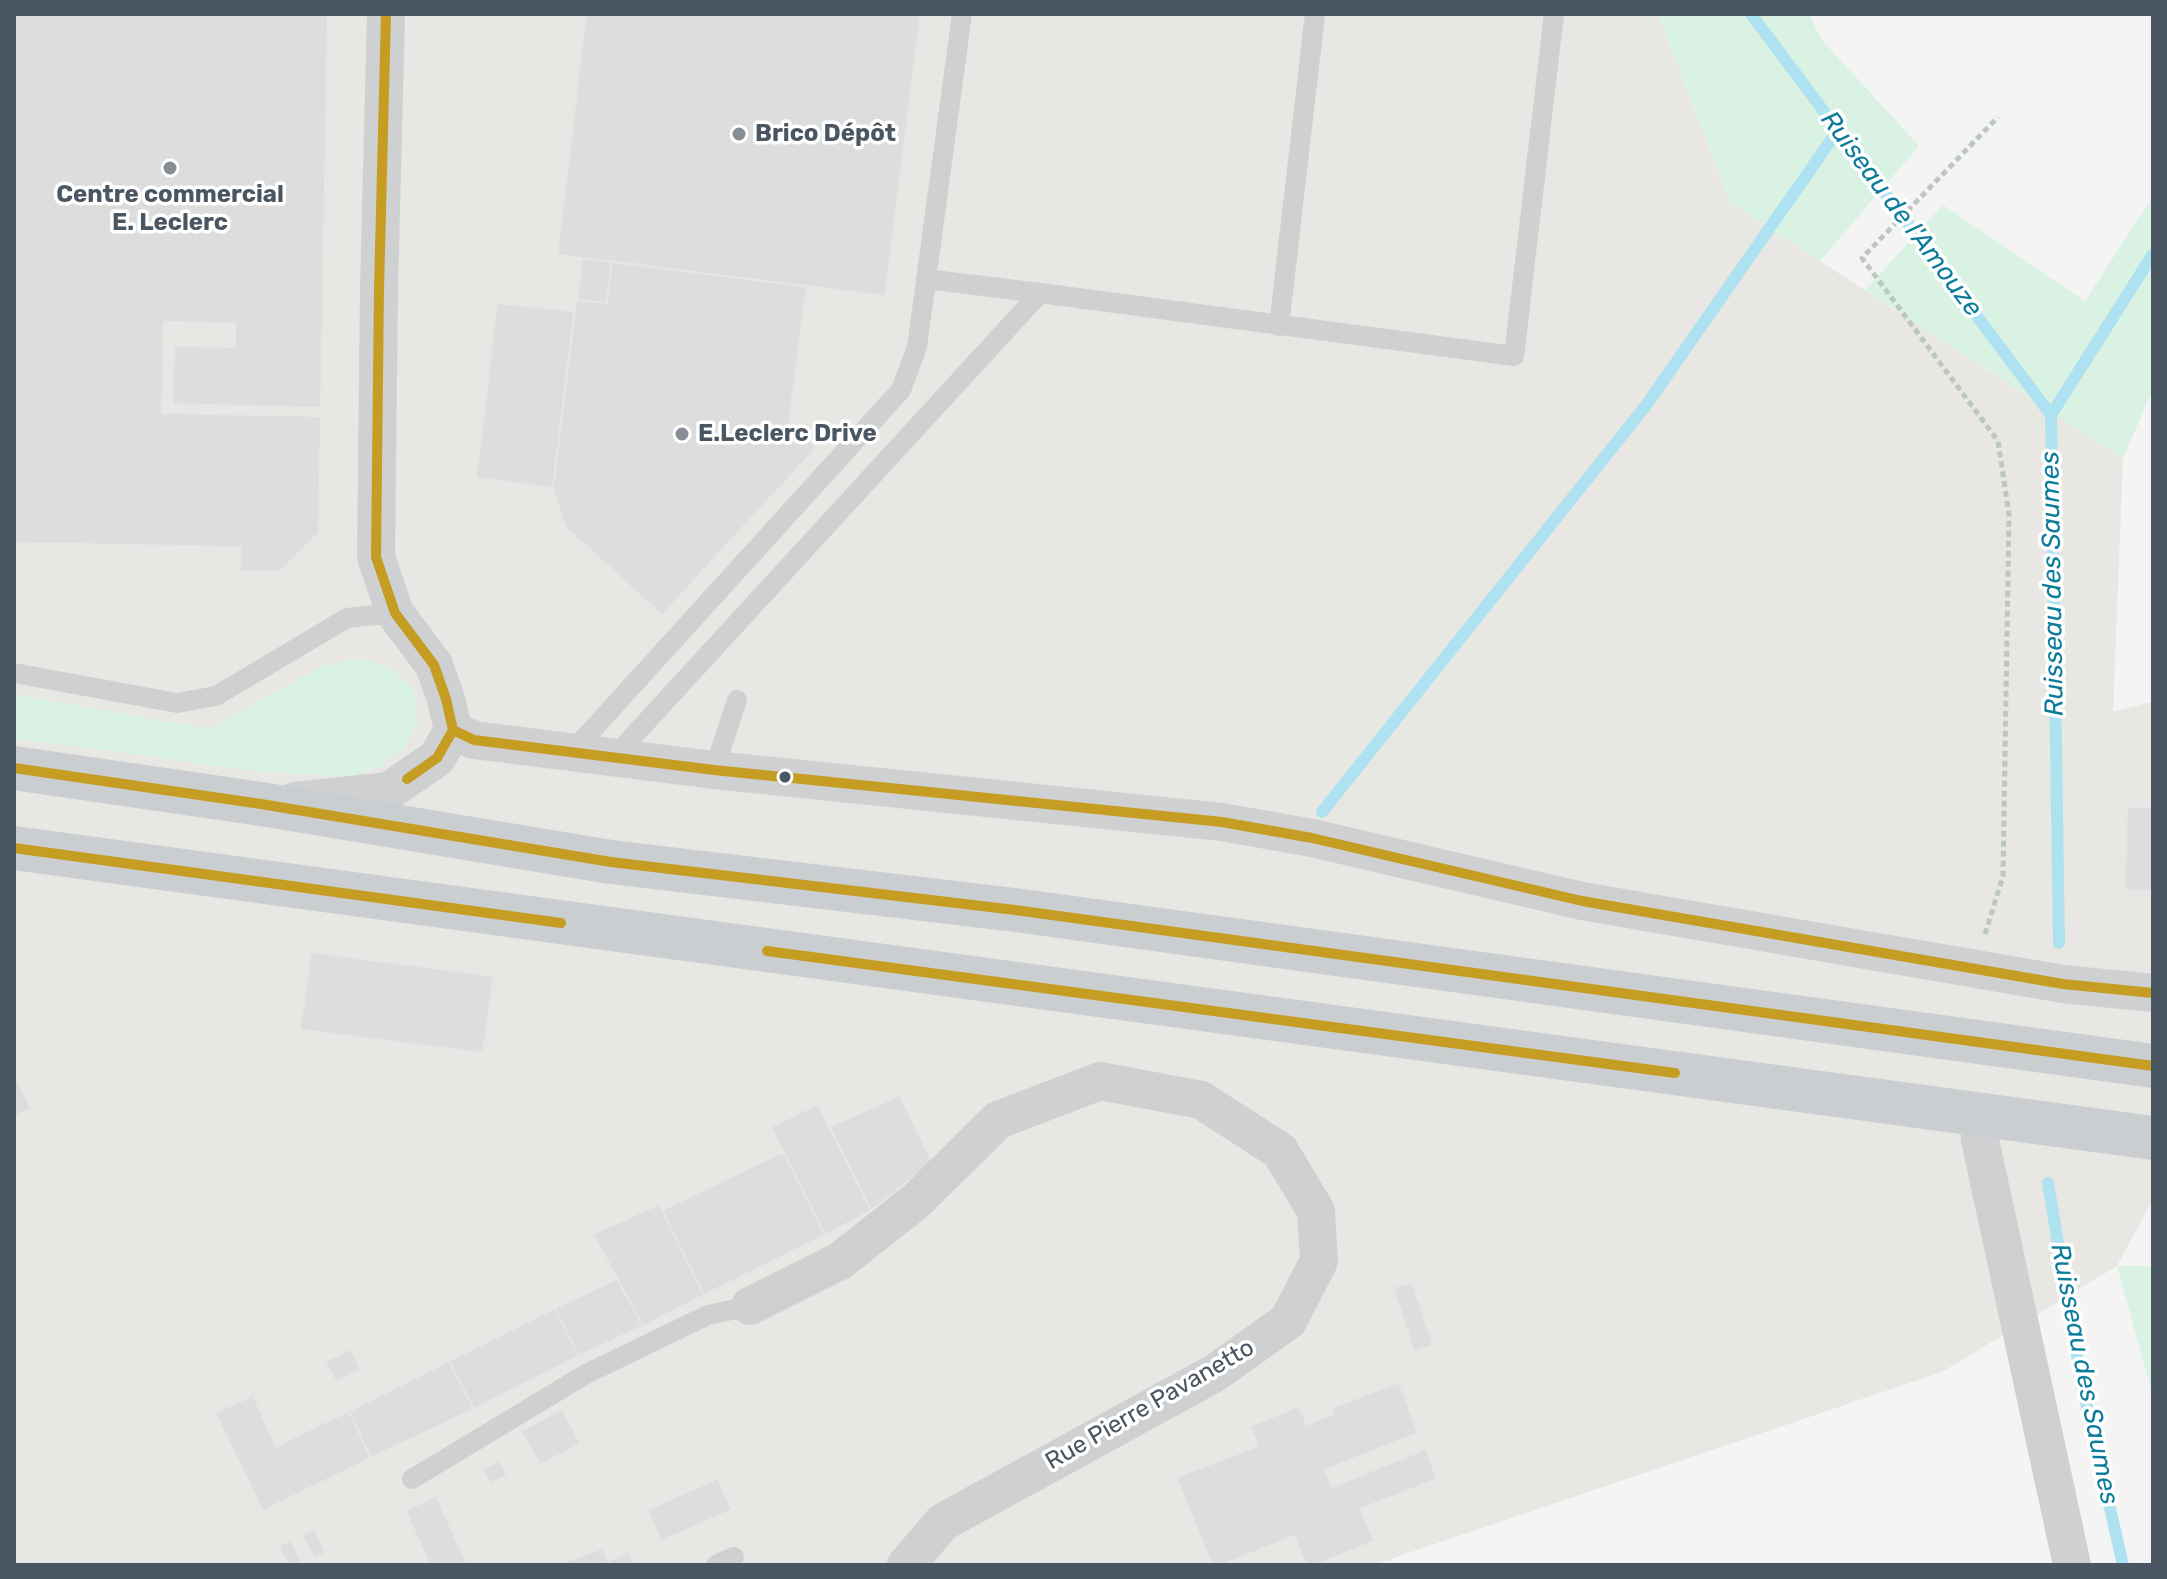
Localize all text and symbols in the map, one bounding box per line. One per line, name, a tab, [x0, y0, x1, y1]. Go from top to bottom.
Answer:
water label: Ruiseau de l'Amouze	[1813, 105, 1989, 323]
place label: Brico Dépôt	[755, 120, 896, 148]
marker: Brico Dépôt	[730, 125, 748, 143]
marker: Centre commercial E. Leclerc	[161, 159, 179, 177]
place label: Centre commercial E. Leclerc	[56, 181, 284, 237]
place label: E.Leclerc Drive	[698, 420, 877, 448]
marker: E.Leclerc Drive	[673, 425, 691, 443]
water label: Ruisseau des Saumes	[2035, 451, 2071, 717]
unlabelled marker	[777, 769, 793, 785]
water label: Ruisseau des Saumes	[2043, 1241, 2125, 1507]
street label: Rue Pierre Pavanetto	[1041, 1333, 1259, 1477]

